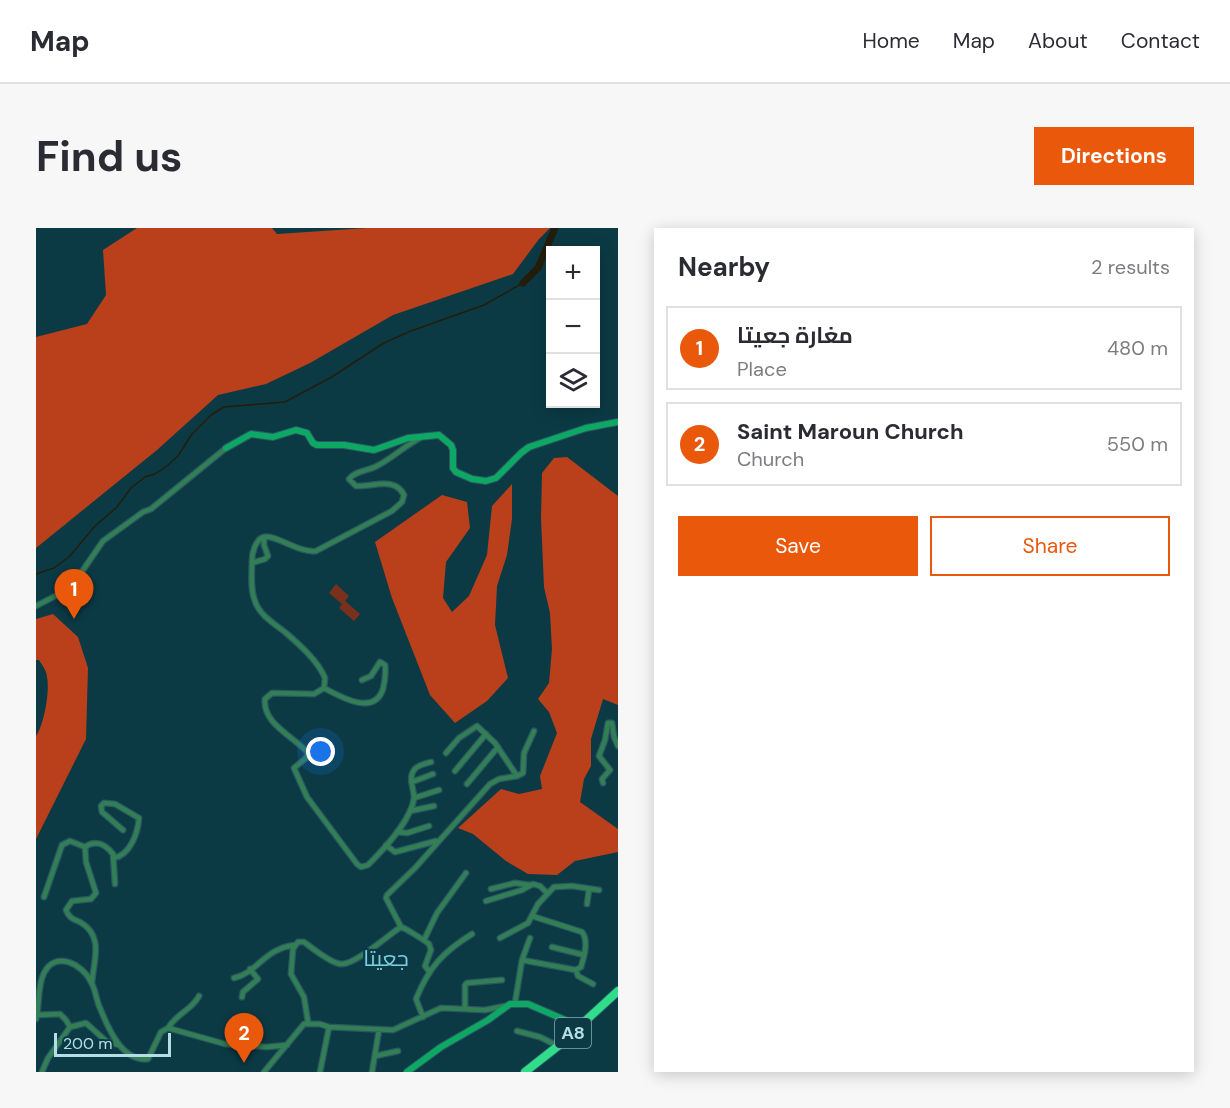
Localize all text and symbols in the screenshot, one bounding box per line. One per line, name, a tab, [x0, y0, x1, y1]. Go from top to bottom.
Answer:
text: Map	[30, 23, 90, 60]
text: Home	[862, 27, 920, 55]
text: Map	[953, 27, 995, 55]
text: About	[1028, 27, 1088, 55]
text: Contact	[1121, 27, 1200, 55]
button: Directions	[1034, 127, 1194, 185]
text: Find us	[36, 129, 182, 184]
map controls	[546, 246, 600, 408]
button: +	[546, 246, 600, 300]
text: Nearby	[678, 250, 770, 284]
text: 2 results	[1091, 254, 1170, 280]
button: −	[546, 300, 600, 354]
text: مغارة جعيتا	[737, 321, 853, 350]
text: 1	[696, 335, 703, 361]
text: 480 m	[1107, 335, 1168, 361]
button: layers	[546, 354, 600, 408]
text: Place	[737, 356, 787, 382]
text: Saint Maroun Church	[737, 417, 964, 446]
text: 2	[694, 431, 705, 457]
text: 550 m	[1107, 431, 1168, 457]
text: Church	[737, 446, 804, 472]
button: Save	[678, 516, 918, 576]
button: Share	[930, 516, 1170, 576]
pin: 1	[54, 570, 93, 619]
your location	[306, 737, 335, 766]
district label: جعيتا	[363, 944, 409, 973]
pin: 2	[224, 1014, 264, 1063]
road number: A8	[555, 1018, 591, 1048]
scale bar	[54, 1030, 171, 1058]
text: 200 m	[63, 1033, 112, 1054]

